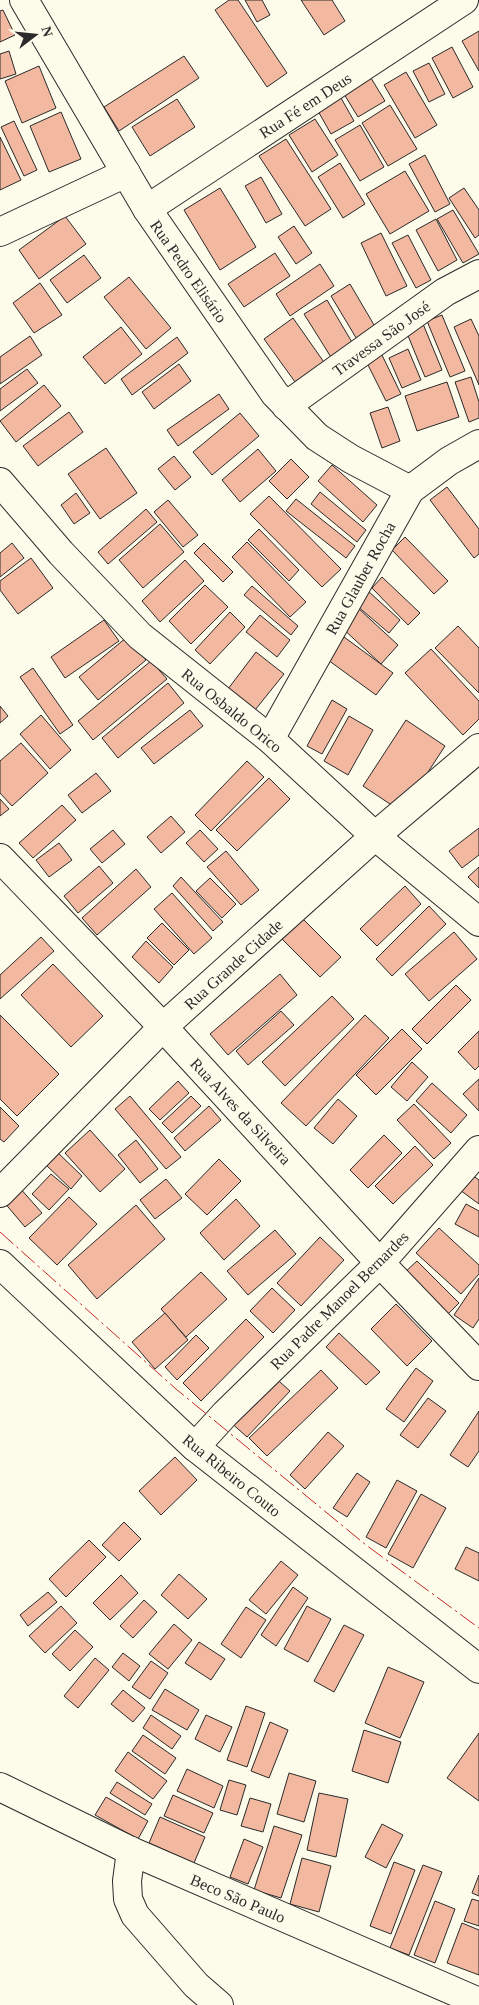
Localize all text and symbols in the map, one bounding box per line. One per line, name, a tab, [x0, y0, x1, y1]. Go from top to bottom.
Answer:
north arrow	[10, 10, 60, 60]
text: N	[38, 25, 56, 38]
street label: Rua Fé em Deus	[256, 69, 354, 141]
street label: Rua Pedro Elisário	[147, 217, 230, 326]
street label: Travessa São José	[329, 297, 433, 379]
street label: Rua Glauber Rocha	[322, 519, 398, 638]
street label: Rua Osbaldo Orico	[178, 665, 285, 756]
street label: Rua Grande Cidade	[181, 916, 286, 1013]
street label: Rua Alves da Silveira	[187, 1055, 294, 1168]
street label: Rua Padre Manoel Bernardes	[267, 1228, 412, 1373]
street label: Rua Ribeiro Couto	[179, 1431, 284, 1520]
street label: Beco São Paulo	[188, 1871, 288, 1926]

